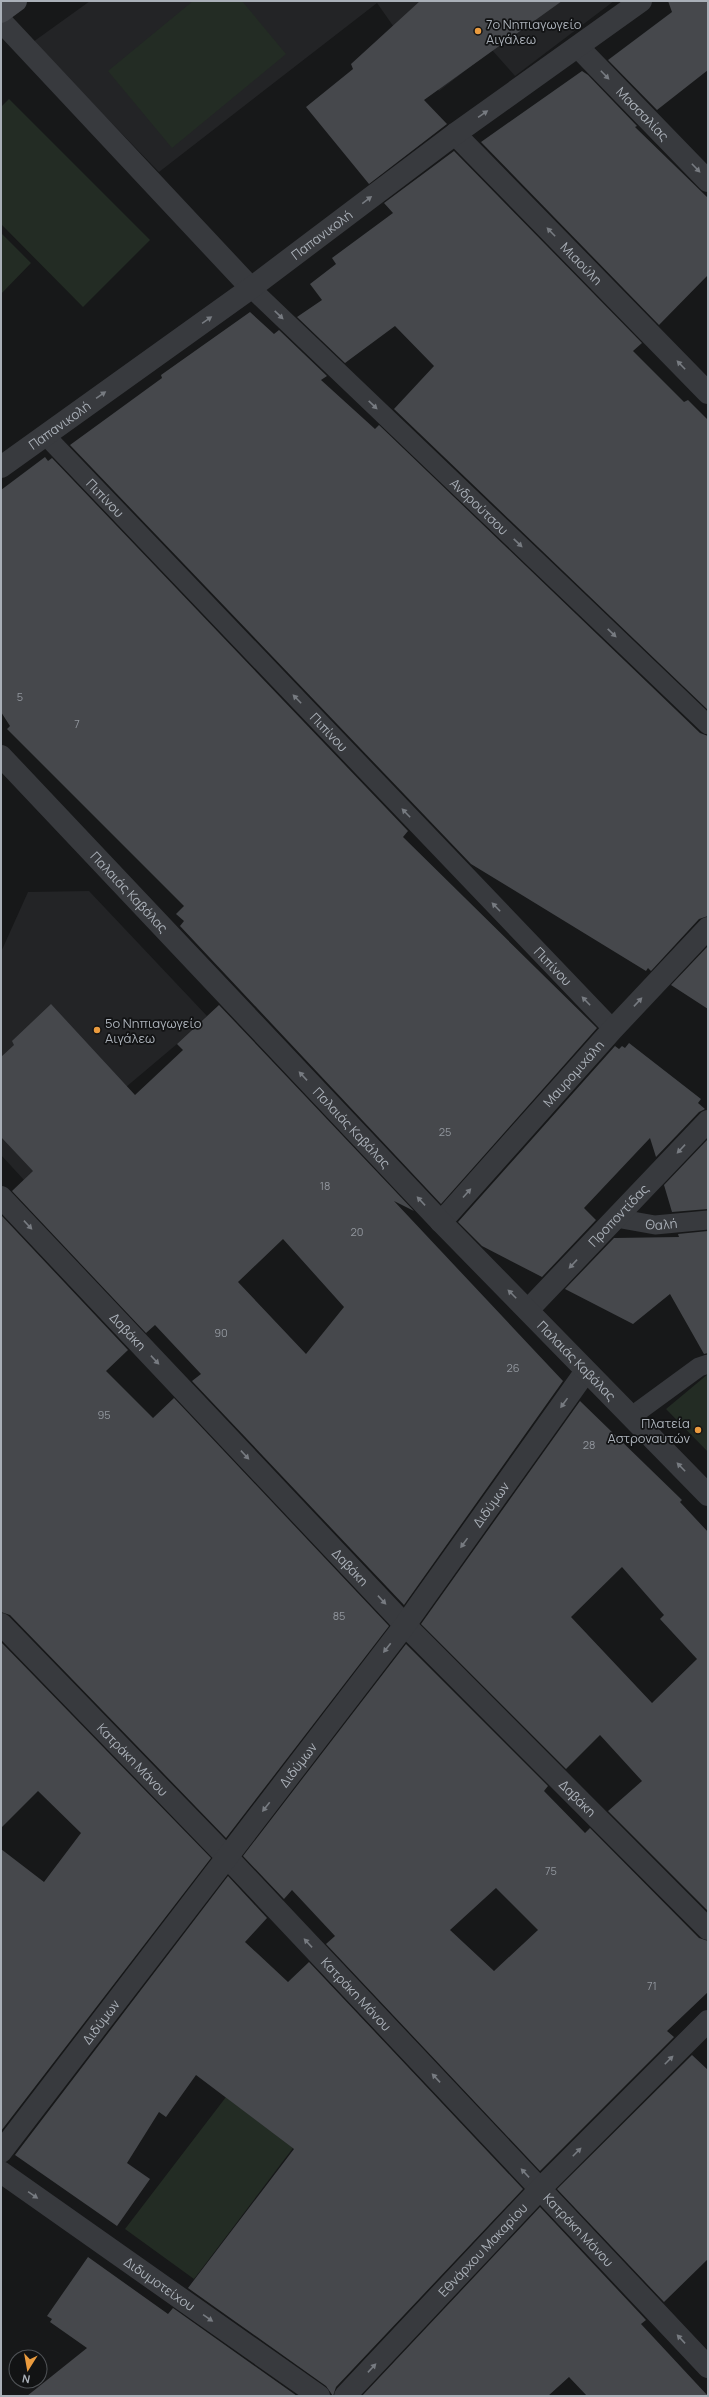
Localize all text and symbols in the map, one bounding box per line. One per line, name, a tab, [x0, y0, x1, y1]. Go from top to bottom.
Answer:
place label: 7ο Νηπιαγωγείο Αιγάλεω	[486, 15, 582, 48]
marker: 7ο Νηπιαγωγείο Αιγάλεω	[473, 26, 483, 36]
one-way arrow	[600, 70, 610, 80]
street label: Μασσαλίας	[612, 83, 673, 145]
one-way arrow	[478, 110, 488, 118]
one-way arrow	[691, 163, 701, 173]
one-way arrow	[362, 196, 373, 204]
street label: Παπανικολή	[287, 206, 356, 264]
one-way arrow	[546, 227, 555, 237]
street label: Μιαούλη	[557, 238, 606, 289]
one-way arrow	[274, 310, 284, 320]
one-way arrow	[201, 315, 212, 324]
one-way arrow	[676, 360, 686, 370]
one-way arrow	[96, 391, 106, 399]
street label: Παπανικολή	[25, 397, 94, 453]
one-way arrow	[368, 400, 378, 410]
street label: Ανδρούτσου	[446, 474, 513, 539]
street label: Πιπίνου	[82, 475, 128, 521]
one-way arrow	[513, 538, 523, 548]
one-way arrow	[607, 628, 617, 638]
house number: 5	[17, 689, 23, 704]
one-way arrow	[292, 694, 302, 704]
street label: Πιπίνου	[306, 709, 352, 755]
house number: 7	[74, 716, 80, 731]
one-way arrow	[401, 808, 411, 818]
street label: Παλαιάς Καβάλας	[87, 847, 172, 936]
one-way arrow	[491, 902, 501, 912]
street label: Πιπίνου	[530, 943, 576, 990]
one-way arrow	[581, 996, 590, 1006]
one-way arrow	[633, 997, 643, 1007]
place label: 5ο Νηπιαγωγείο Αιγάλεω	[105, 1014, 202, 1047]
marker: 5ο Νηπιαγωγείο Αιγάλεω	[92, 1025, 102, 1035]
street label: Μαυρομιχάλη	[539, 1036, 608, 1111]
one-way arrow	[298, 1071, 308, 1081]
street label: Παλαιάς Καβάλας	[309, 1083, 395, 1172]
house number: 25	[439, 1124, 451, 1139]
one-way arrow	[676, 1144, 686, 1154]
house number: 18	[320, 1178, 330, 1193]
street label: Προποντίδας	[584, 1180, 653, 1251]
one-way arrow	[462, 1188, 472, 1198]
one-way arrow	[416, 1196, 426, 1206]
street label: Θαλή	[644, 1214, 678, 1234]
one-way arrow	[23, 1220, 33, 1230]
house number: 20	[351, 1224, 363, 1239]
one-way arrow	[568, 1259, 577, 1269]
one-way arrow	[507, 1289, 517, 1299]
street label: Δαβάκη	[106, 1309, 150, 1354]
street label: Παλαιάς Καβάλας	[533, 1317, 620, 1405]
house number: 90	[214, 1325, 228, 1340]
one-way arrow	[151, 1355, 160, 1365]
house number: 26	[506, 1360, 520, 1375]
one-way arrow	[560, 1398, 568, 1408]
house number: 95	[97, 1407, 111, 1422]
place label: Πλατεία Αστροναυτών	[607, 1414, 690, 1447]
marker: Πλατεία Αστροναυτών	[693, 1425, 703, 1435]
house number: 28	[583, 1437, 595, 1452]
one-way arrow	[240, 1450, 249, 1460]
one-way arrow	[676, 1462, 686, 1472]
street label: Διδύμων	[468, 1478, 514, 1531]
one-way arrow	[460, 1538, 468, 1548]
street label: Δαβάκη	[328, 1544, 373, 1590]
one-way arrow	[377, 1595, 387, 1605]
house number: 85	[333, 1608, 345, 1623]
one-way arrow	[383, 1643, 392, 1654]
street label: Κατράκη Μάνου	[93, 1719, 172, 1800]
street label: Διδύμων	[275, 1738, 321, 1791]
street label: Δαβάκη	[555, 1776, 600, 1821]
one-way arrow	[261, 1801, 270, 1812]
house number: 75	[545, 1863, 557, 1878]
one-way arrow	[303, 1938, 313, 1948]
street label: Κατράκη Μάνου	[317, 1953, 395, 2035]
house number: 71	[647, 1978, 657, 1993]
street label: Διδύμων	[78, 1995, 124, 2048]
one-way arrow	[664, 2055, 674, 2065]
one-way arrow	[431, 2073, 441, 2083]
one-way arrow	[572, 2147, 582, 2157]
one-way arrow	[520, 2168, 530, 2178]
street label: Κατράκη Μάνου	[539, 2189, 618, 2270]
one-way arrow	[28, 2191, 38, 2199]
street label: Εθνάρχου Μακαρίου	[434, 2199, 531, 2301]
street label: Διδυμοτείχου	[121, 2252, 199, 2315]
one-way arrow	[203, 2314, 213, 2322]
one-way arrow	[676, 2334, 686, 2344]
north arrow	[8, 2349, 48, 2389]
one-way arrow	[367, 2363, 377, 2373]
text: N	[21, 2371, 31, 2387]

